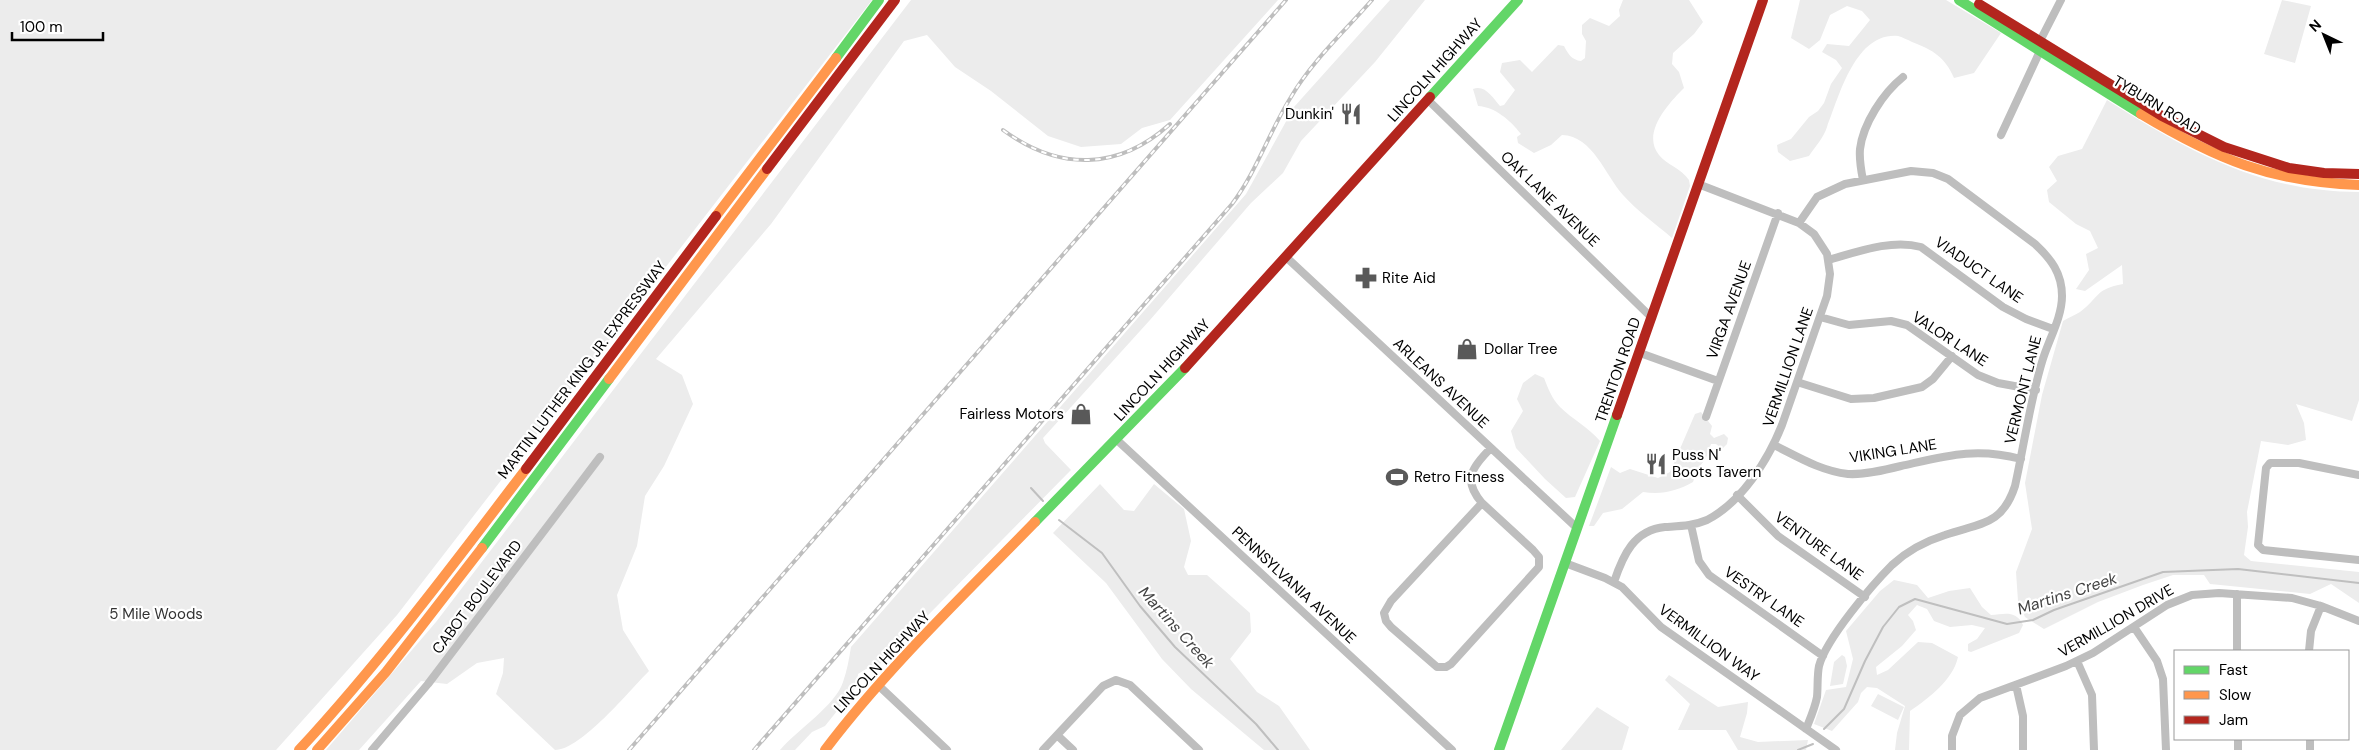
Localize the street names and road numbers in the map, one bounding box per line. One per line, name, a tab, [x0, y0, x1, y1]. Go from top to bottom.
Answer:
street label: LINCOLN HIGHWAY	[1383, 14, 1487, 126]
street label: TYBURN ROAD	[2109, 71, 2205, 139]
street label: OAK LANE AVENUE	[1496, 147, 1604, 251]
street label: VIADUCT LANE	[1931, 232, 2027, 308]
street label: MARTIN LUTHER KING JR. EXPRESSWAY	[493, 257, 671, 483]
street label: VIRGA AVENUE	[1702, 258, 1756, 362]
street label: VERMILLION LANE	[1758, 304, 1818, 430]
street label: VALOR LANE	[1908, 307, 1992, 371]
street label: LINCOLN HIGHWAY	[1109, 314, 1215, 425]
street label: TRENTON ROAD	[1591, 315, 1645, 425]
street label: ARLEANS AVENUE	[1389, 333, 1493, 433]
street label: VERMONT LANE	[2000, 334, 2046, 446]
street label: VIKING LANE	[1848, 434, 1938, 468]
street label: VENTURE LANE	[1771, 507, 1867, 585]
street label: PENNSYLVANIA AVENUE	[1228, 522, 1360, 648]
street label: CABOT BOULEVARD	[428, 536, 526, 658]
street label: VESTRY LANE	[1720, 562, 1808, 632]
street label: VERMILLION DRIVE	[2055, 580, 2177, 662]
street label: VERMILLION WAY	[1655, 600, 1764, 686]
street label: LINCOLN HIGHWAY	[829, 606, 935, 717]

